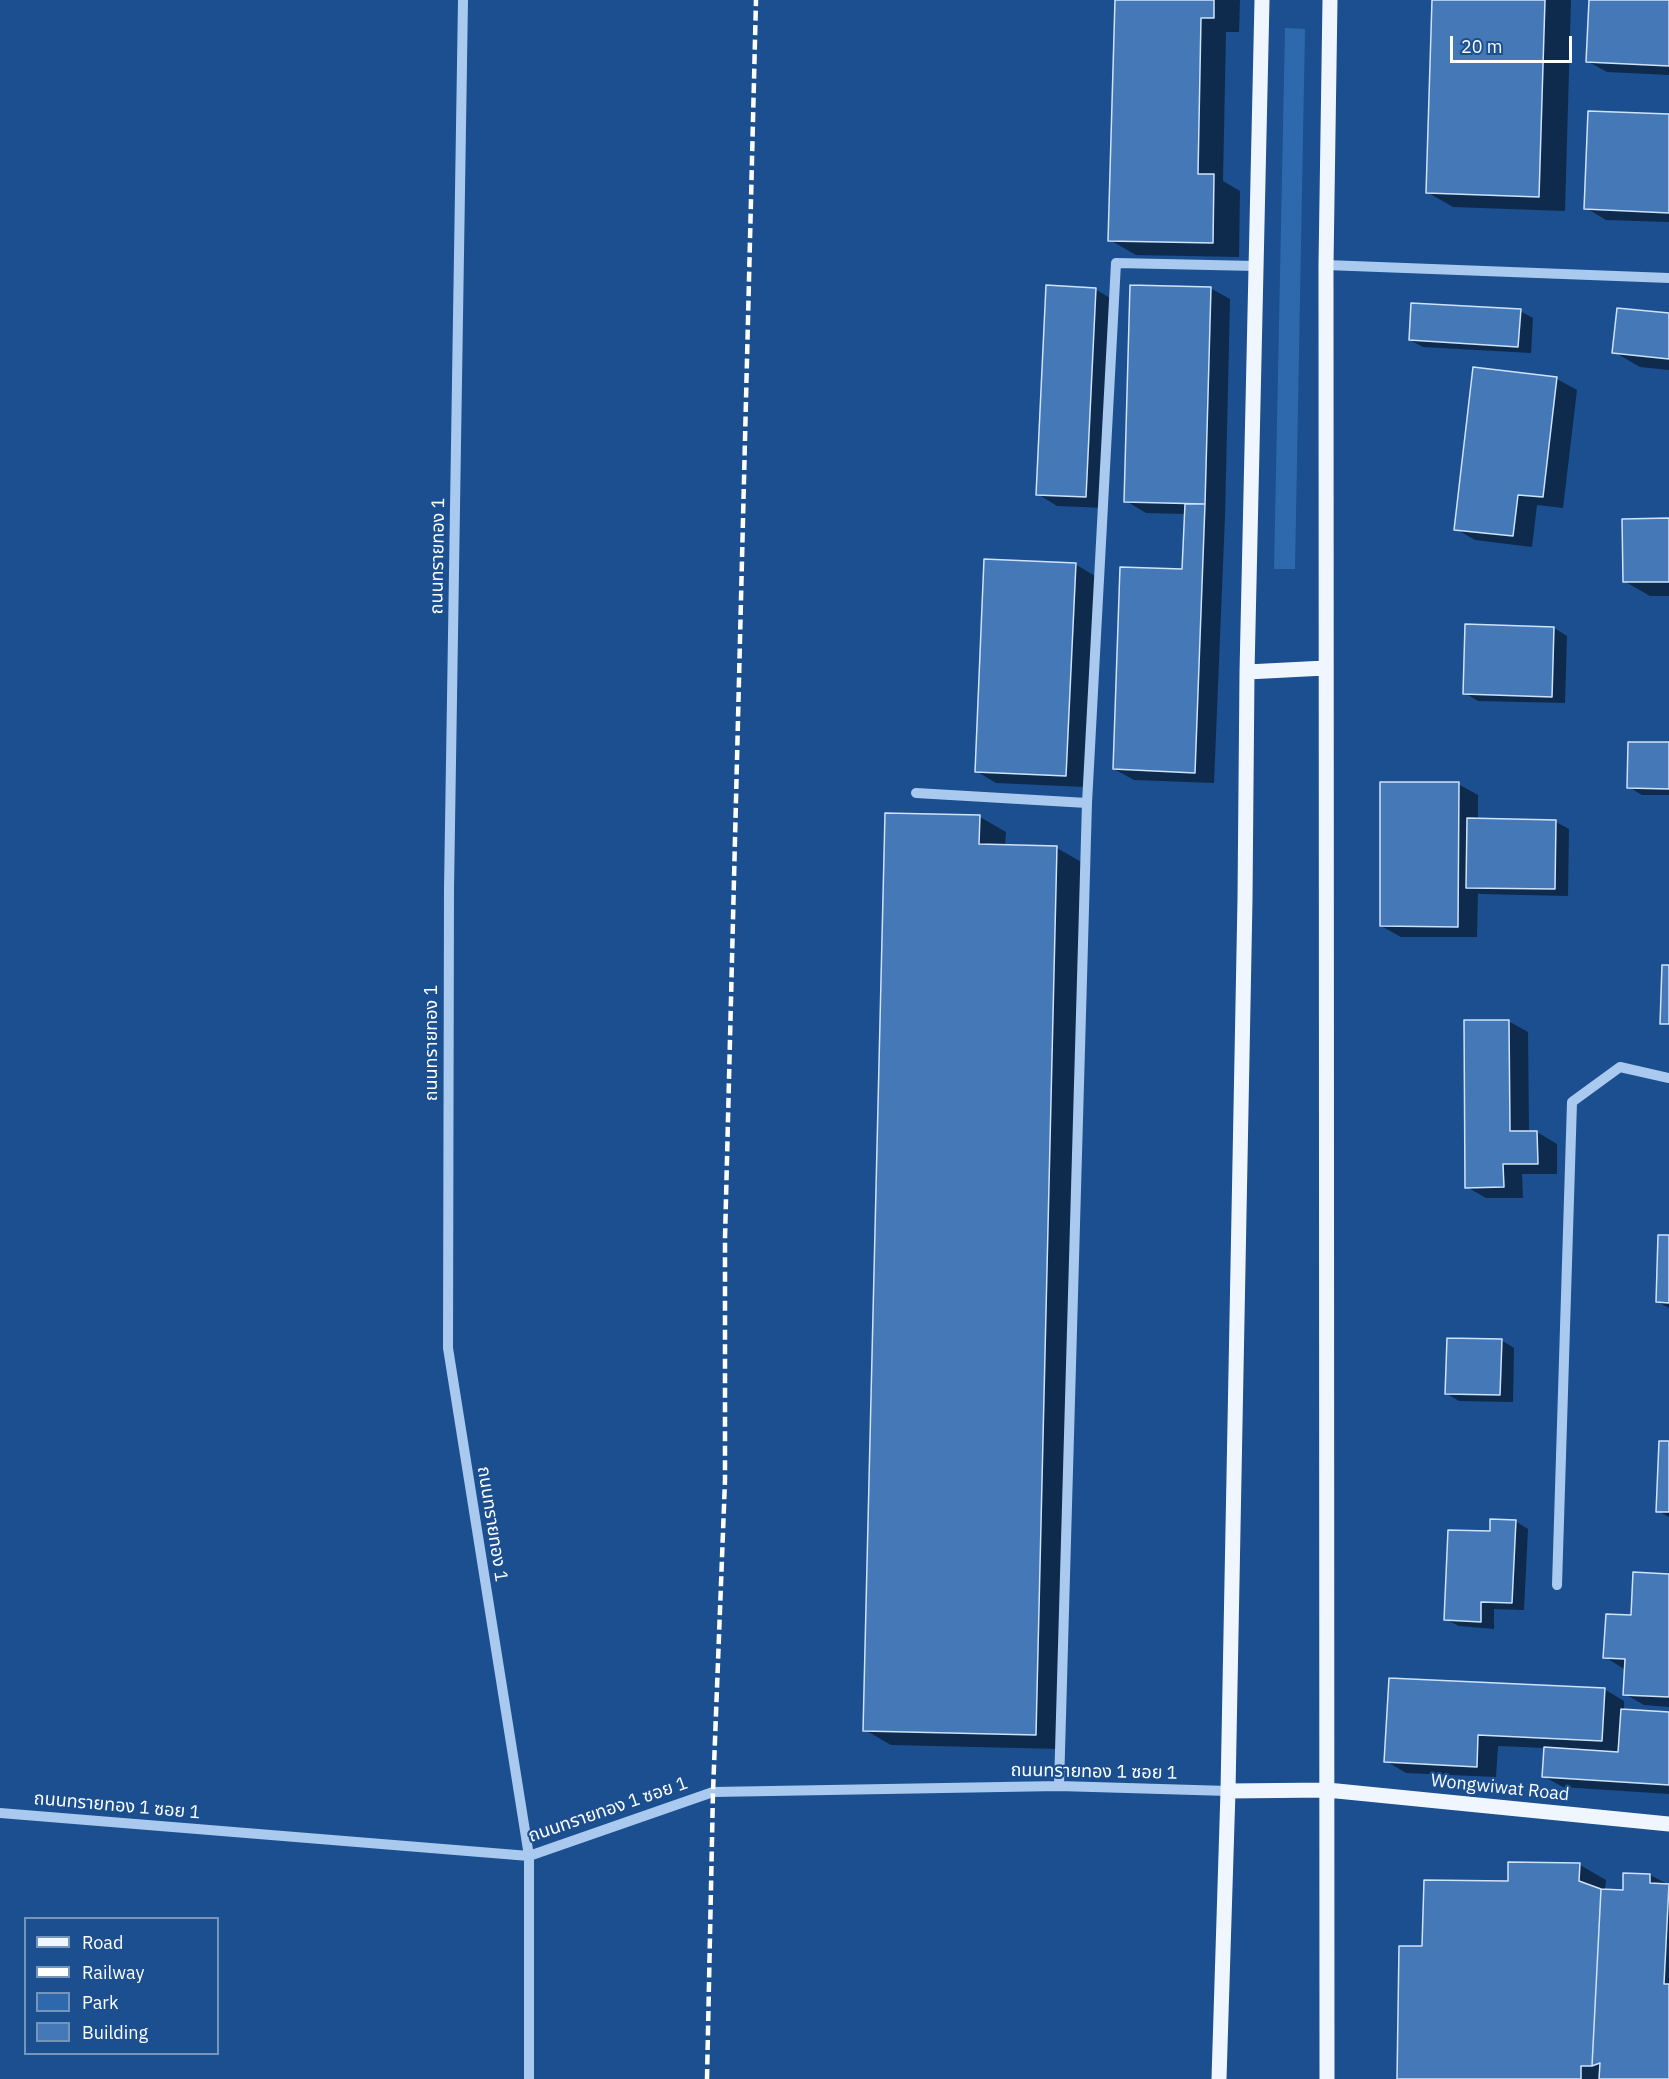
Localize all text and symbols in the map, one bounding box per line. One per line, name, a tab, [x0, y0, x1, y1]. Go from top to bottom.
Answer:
scale bar	[1453, 24, 1574, 62]
text: 20 m	[1461, 35, 1503, 58]
street label: ถนนทรายทอง 1	[426, 497, 450, 615]
street label: ถนนทรายทอง 1	[421, 985, 443, 1101]
street label: ถนนทรายทอง 1	[472, 1465, 512, 1583]
street label: ถนนทรายทอง 1 ซอย 1	[1010, 1760, 1178, 1784]
street label: Wongwiwat Road	[1430, 1770, 1570, 1806]
street label: ถนนทรายทอง 1 ซอย 1	[526, 1773, 690, 1847]
street label: ถนนทรายทอง 1 ซอย 1	[33, 1788, 201, 1824]
legend	[24, 1917, 219, 2055]
text: Road	[82, 1931, 123, 1954]
text: Railway	[82, 1961, 144, 1984]
text: Park	[82, 1991, 118, 2014]
text: Building	[82, 2021, 148, 2044]

